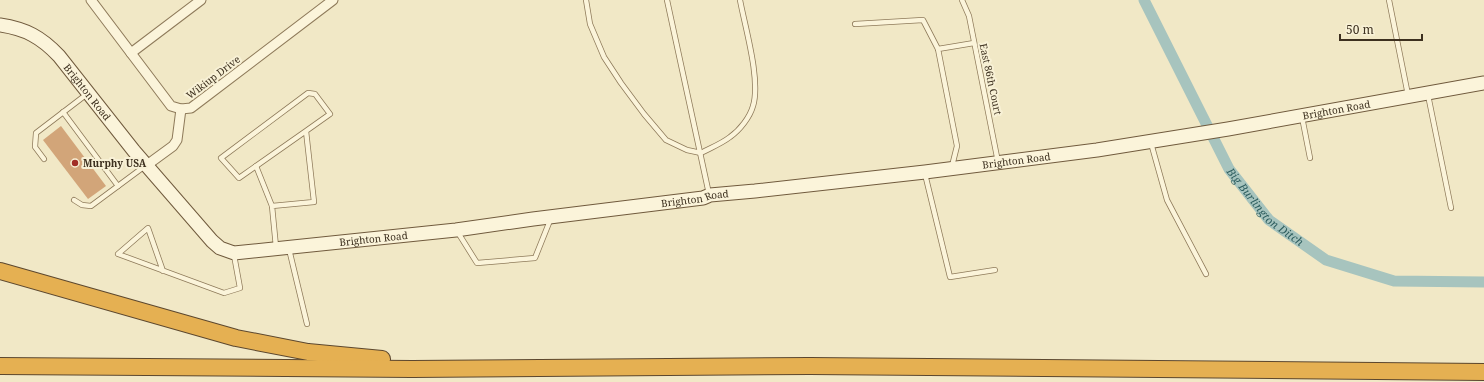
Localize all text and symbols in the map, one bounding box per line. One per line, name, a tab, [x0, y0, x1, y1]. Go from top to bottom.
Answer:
scale bar	[1340, 16, 1422, 42]
text: 50 m	[1346, 21, 1374, 38]
street label: East 86th Court	[977, 42, 1005, 116]
street label: Wikiup Drive	[183, 52, 243, 102]
street label: Brighton Road	[61, 61, 114, 123]
street label: Brighton Road	[1301, 97, 1371, 123]
street label: Brighton Road	[981, 149, 1051, 172]
place label: Murphy USA	[83, 156, 147, 170]
marker: Murphy USA	[70, 158, 80, 168]
water label: Big Burlington Ditch	[1223, 163, 1307, 249]
street label: Brighton Road	[660, 186, 729, 210]
street label: Brighton Road	[339, 228, 408, 249]

